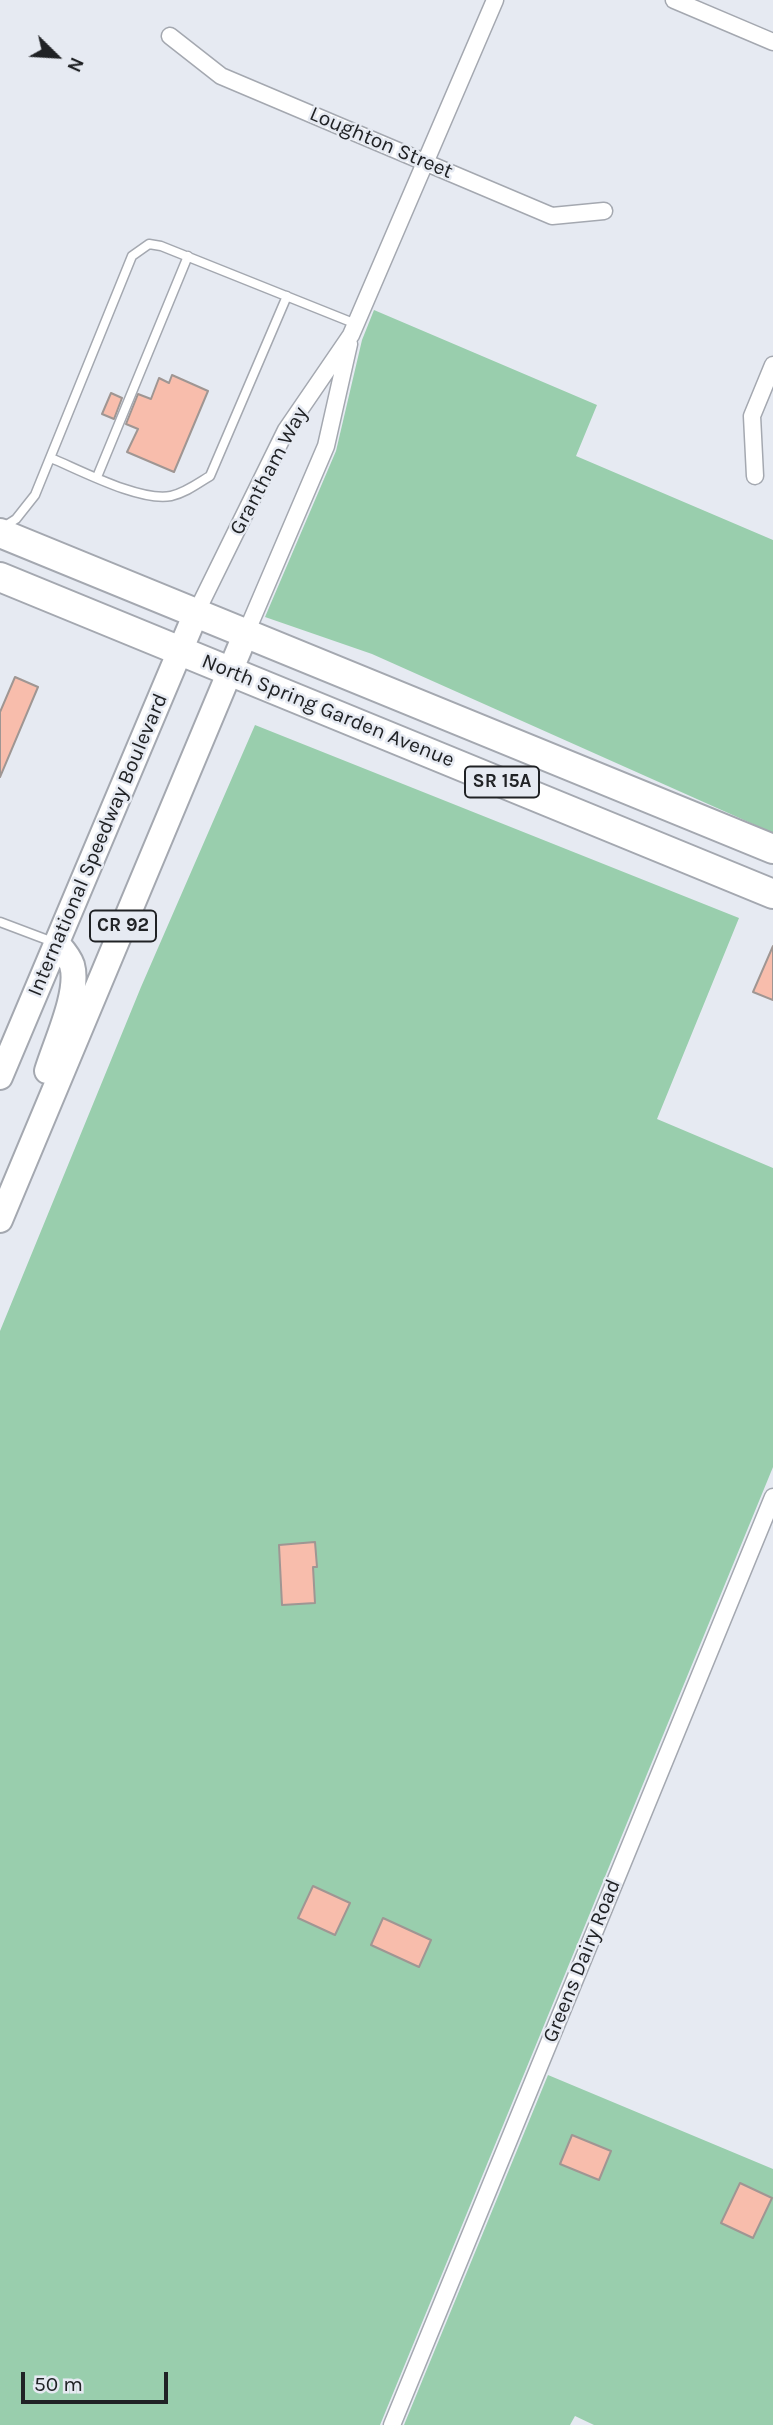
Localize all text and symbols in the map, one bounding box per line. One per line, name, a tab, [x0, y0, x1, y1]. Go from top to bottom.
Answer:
north arrow	[21, 21, 91, 91]
text: N	[62, 54, 88, 75]
street label: Loughton Street	[306, 101, 456, 185]
street label: Grantham Way	[225, 403, 313, 539]
street label: North Spring Garden Avenue	[198, 649, 458, 773]
street label: International Speedway Boulevard	[23, 690, 173, 1000]
road number: SR 15A	[465, 766, 539, 797]
road number: CR 92	[90, 910, 156, 942]
street label: Greens Dairy Road	[538, 1876, 626, 2046]
scale bar	[24, 2358, 172, 2402]
text: 50 m	[34, 2372, 83, 2396]

